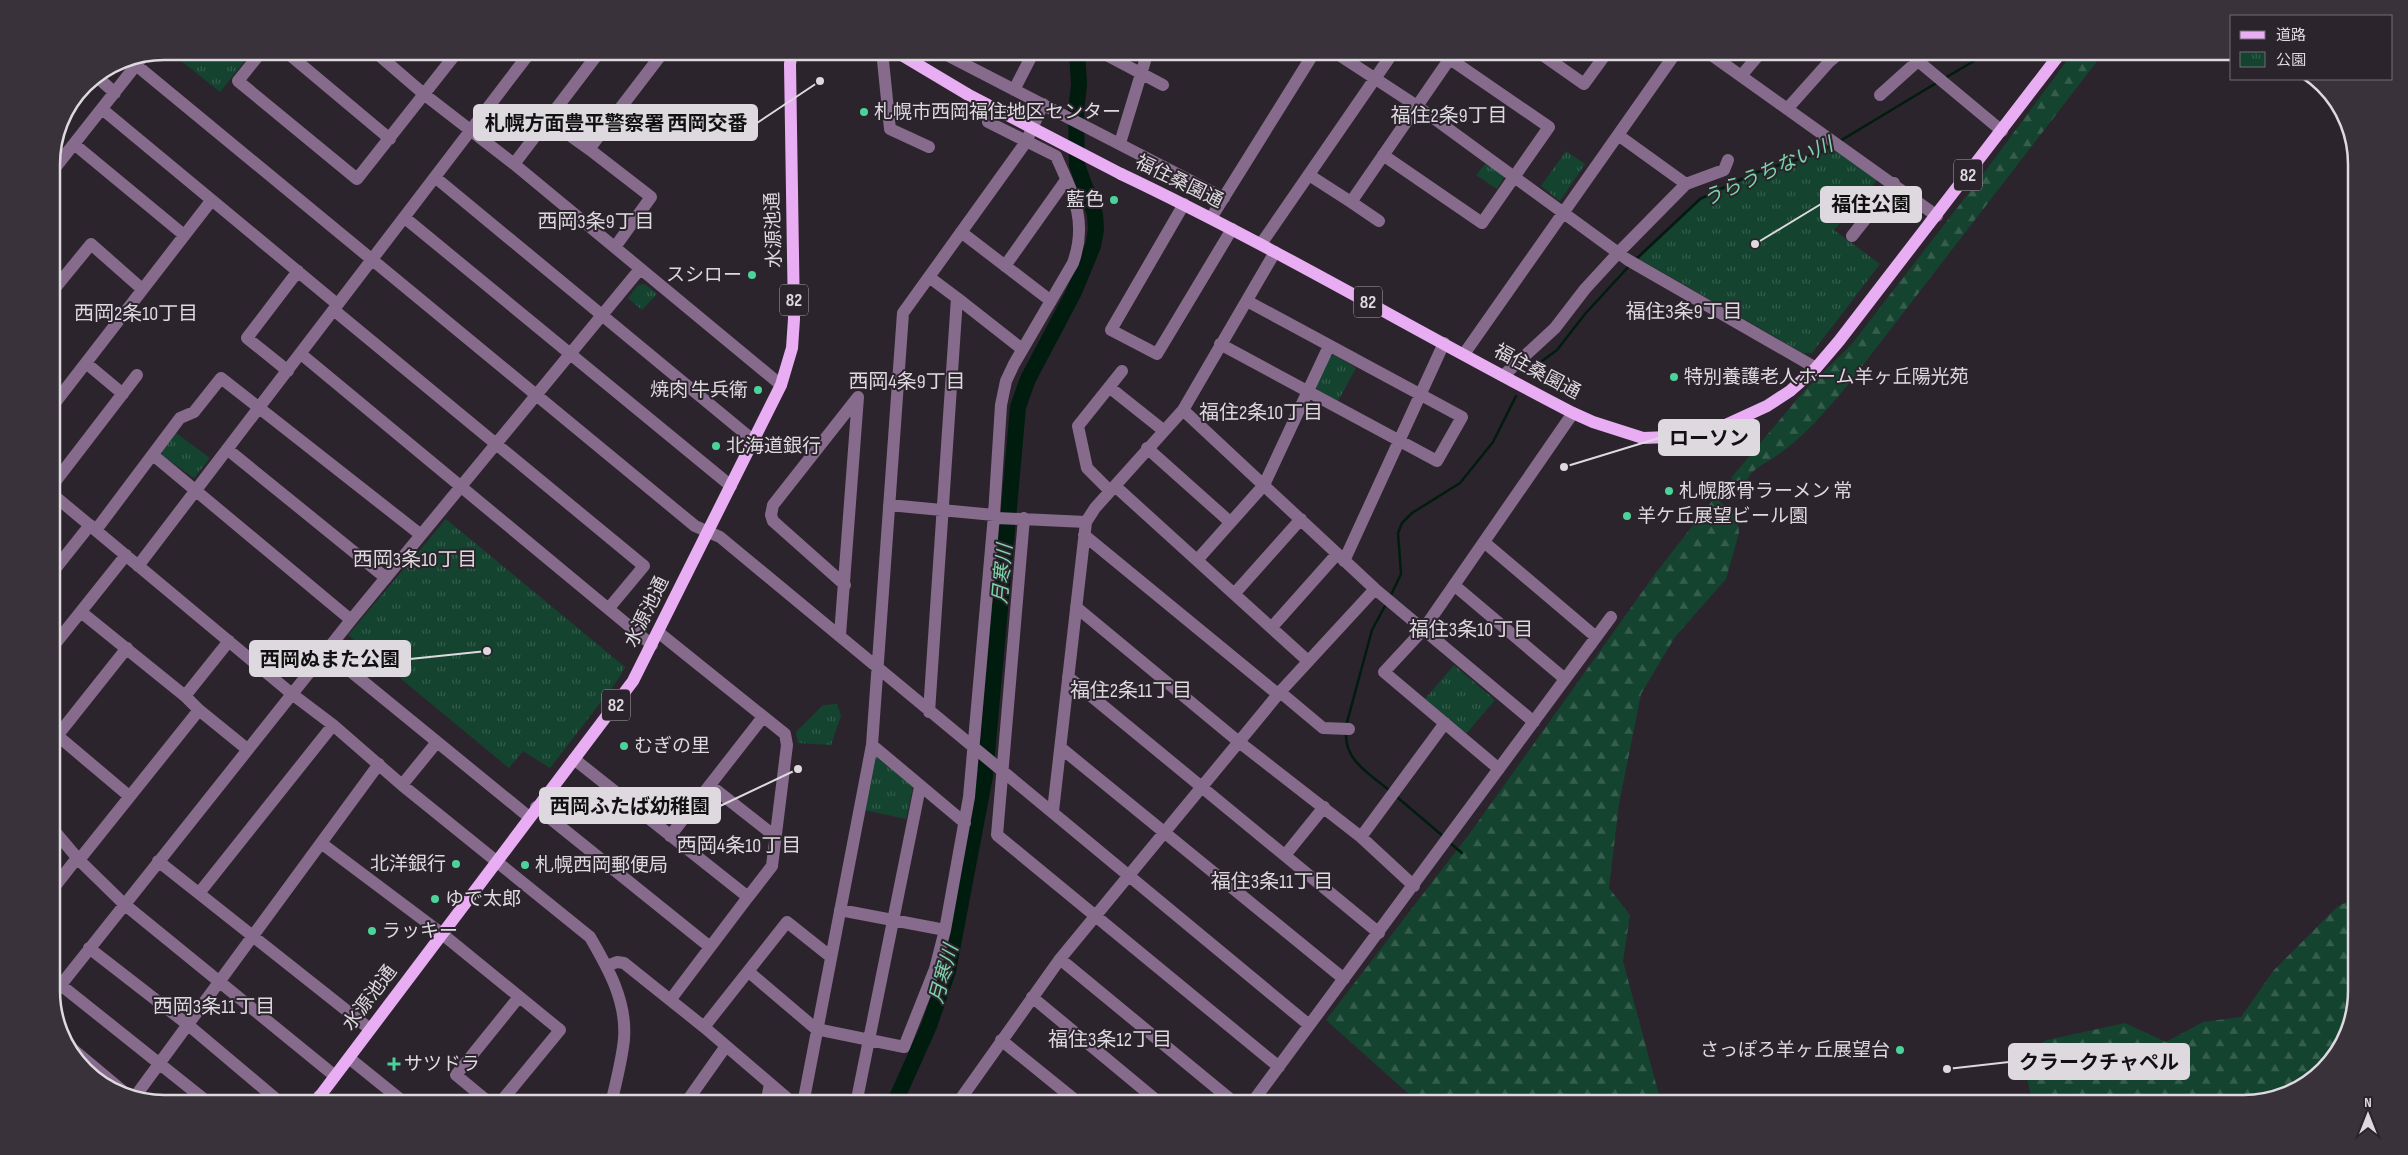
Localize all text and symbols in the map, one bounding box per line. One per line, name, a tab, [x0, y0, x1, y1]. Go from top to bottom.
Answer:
legend	[2230, 15, 2393, 80]
text: 道路	[2276, 26, 2306, 45]
text: 公園	[2276, 51, 2306, 70]
place label: 札幌市西岡福住地区センター	[874, 101, 1121, 124]
district label: 福住2条9丁目	[1390, 104, 1508, 128]
callout: 札幌方面豊平警察署 西岡交番	[474, 105, 757, 140]
marker: 札幌市西岡福住地区センター	[858, 106, 870, 118]
text: 札幌方面豊平警察署 西岡交番	[484, 112, 748, 136]
water label: うらうちない川	[1699, 132, 1839, 211]
street label: 福住桑園通	[1131, 151, 1227, 213]
road number: 82	[1954, 160, 1982, 190]
callout: 福住公園	[1821, 187, 1921, 222]
place label: 藍色	[1066, 189, 1104, 212]
street label: 水源池通	[761, 192, 787, 268]
text: 福住公園	[1831, 193, 1911, 217]
marker: 藍色	[1108, 194, 1120, 206]
district label: 西岡3条9丁目	[537, 210, 655, 234]
place label: スシロー	[666, 264, 742, 287]
marker: スシロー	[746, 269, 758, 281]
road number: 82	[780, 284, 808, 316]
road number: 82	[1354, 286, 1382, 318]
district label: 福住3条9丁目	[1625, 300, 1743, 324]
district label: 西岡2条10丁目	[74, 302, 198, 326]
street label: 福住桑園通	[1490, 340, 1584, 404]
place label: 特別養護老人ホーム羊ヶ丘陽光苑	[1684, 366, 1968, 389]
district label: 西岡4条9丁目	[848, 370, 966, 394]
marker: 特別養護老人ホーム羊ヶ丘陽光苑	[1668, 371, 1680, 383]
place label: 焼肉 牛兵衛	[650, 379, 748, 402]
marker: 焼肉 牛兵衛	[752, 384, 764, 396]
district label: 福住2条10丁目	[1199, 401, 1323, 425]
callout: ローソン	[1659, 420, 1759, 455]
text: ローソン	[1669, 427, 1749, 451]
place label: 北海道銀行	[726, 435, 821, 458]
marker: 北海道銀行	[710, 440, 722, 452]
place label: 札幌豚骨ラーメン 常	[1679, 480, 1852, 503]
marker: 札幌豚骨ラーメン 常	[1663, 485, 1675, 497]
place label: 羊ケ丘展望ビール園	[1637, 505, 1808, 528]
marker: 羊ケ丘展望ビール園	[1621, 510, 1633, 522]
water label: 月寒川	[988, 541, 1018, 605]
district label: 西岡3条10丁目	[353, 548, 477, 572]
street label: 水源池通	[620, 573, 674, 651]
district label: 福住3条10丁目	[1409, 618, 1533, 642]
callout: 西岡ぬまた公園	[250, 641, 410, 676]
text: 西岡ぬまた公園	[260, 648, 400, 672]
district label: 福住2条11丁目	[1070, 679, 1192, 703]
road number: 82	[602, 690, 630, 720]
place label: むぎの里	[634, 735, 710, 758]
marker: むぎの里	[618, 740, 630, 752]
callout: 西岡ふたば幼稚園	[540, 788, 720, 823]
text: 西岡ふたば幼稚園	[550, 795, 710, 819]
district label: 西岡4条10丁目	[677, 834, 801, 858]
place label: 北洋銀行	[370, 853, 446, 876]
place label: 札幌西岡郵便局	[535, 854, 668, 877]
marker: 北洋銀行	[450, 858, 462, 870]
marker: 札幌西岡郵便局	[519, 859, 531, 871]
district label: 福住3条11丁目	[1211, 870, 1333, 894]
place label: ゆで太郎	[445, 888, 521, 911]
marker: ゆで太郎	[429, 893, 441, 905]
place label: ラッキー	[382, 920, 458, 943]
marker: ラッキー	[366, 925, 378, 937]
water label: 月寒川	[925, 940, 964, 1006]
street label: 水源池通	[338, 961, 402, 1035]
district label: 西岡3条11丁目	[153, 995, 275, 1019]
district label: 福住3条12丁目	[1048, 1028, 1172, 1052]
place label: さっぽろ羊ヶ丘展望台	[1700, 1039, 1890, 1062]
marker: さっぽろ羊ヶ丘展望台	[1894, 1044, 1906, 1056]
callout: クラークチャペル	[2009, 1044, 2189, 1079]
text: クラークチャペル	[2019, 1051, 2179, 1075]
place label: サツドラ	[404, 1053, 480, 1076]
marker: サツドラ	[388, 1058, 400, 1070]
north arrow	[2343, 1090, 2393, 1140]
text: N	[2364, 1094, 2372, 1111]

